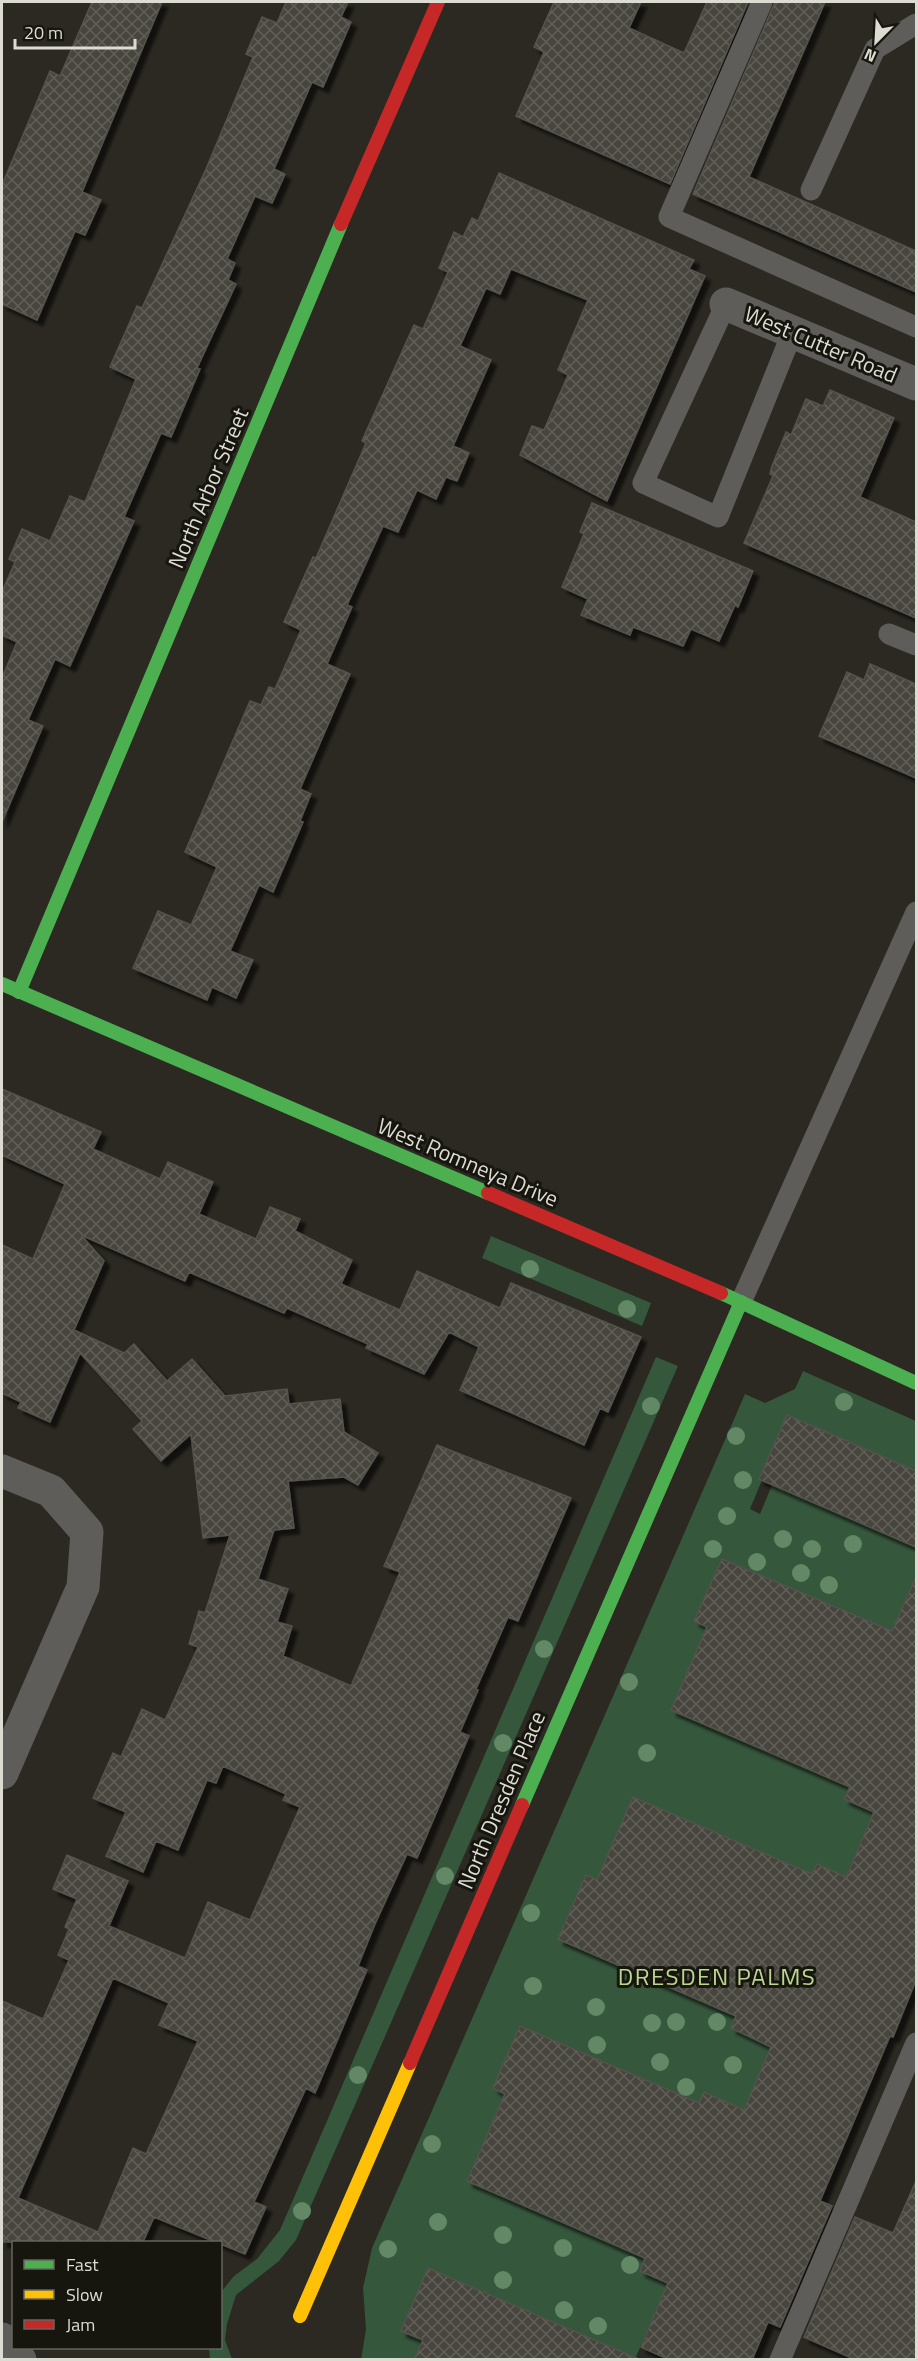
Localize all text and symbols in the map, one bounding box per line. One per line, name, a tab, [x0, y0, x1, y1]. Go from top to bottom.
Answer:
scale bar	[15, 12, 135, 50]
north arrow	[846, 12, 906, 72]
text: 20 m	[24, 19, 63, 46]
text: N	[860, 42, 880, 69]
street label: West Cutter Road	[739, 297, 903, 391]
street label: North Arbor Street	[159, 402, 257, 574]
street label: West Romneya Drive	[372, 1109, 564, 1215]
street label: North Dresden Place	[448, 1706, 554, 1894]
district label: DRESDEN PALMS	[618, 1958, 816, 1994]
legend	[12, 2241, 222, 2349]
text: Fast	[66, 2251, 99, 2278]
text: Slow	[66, 2281, 103, 2308]
text: Jam	[66, 2311, 95, 2338]

